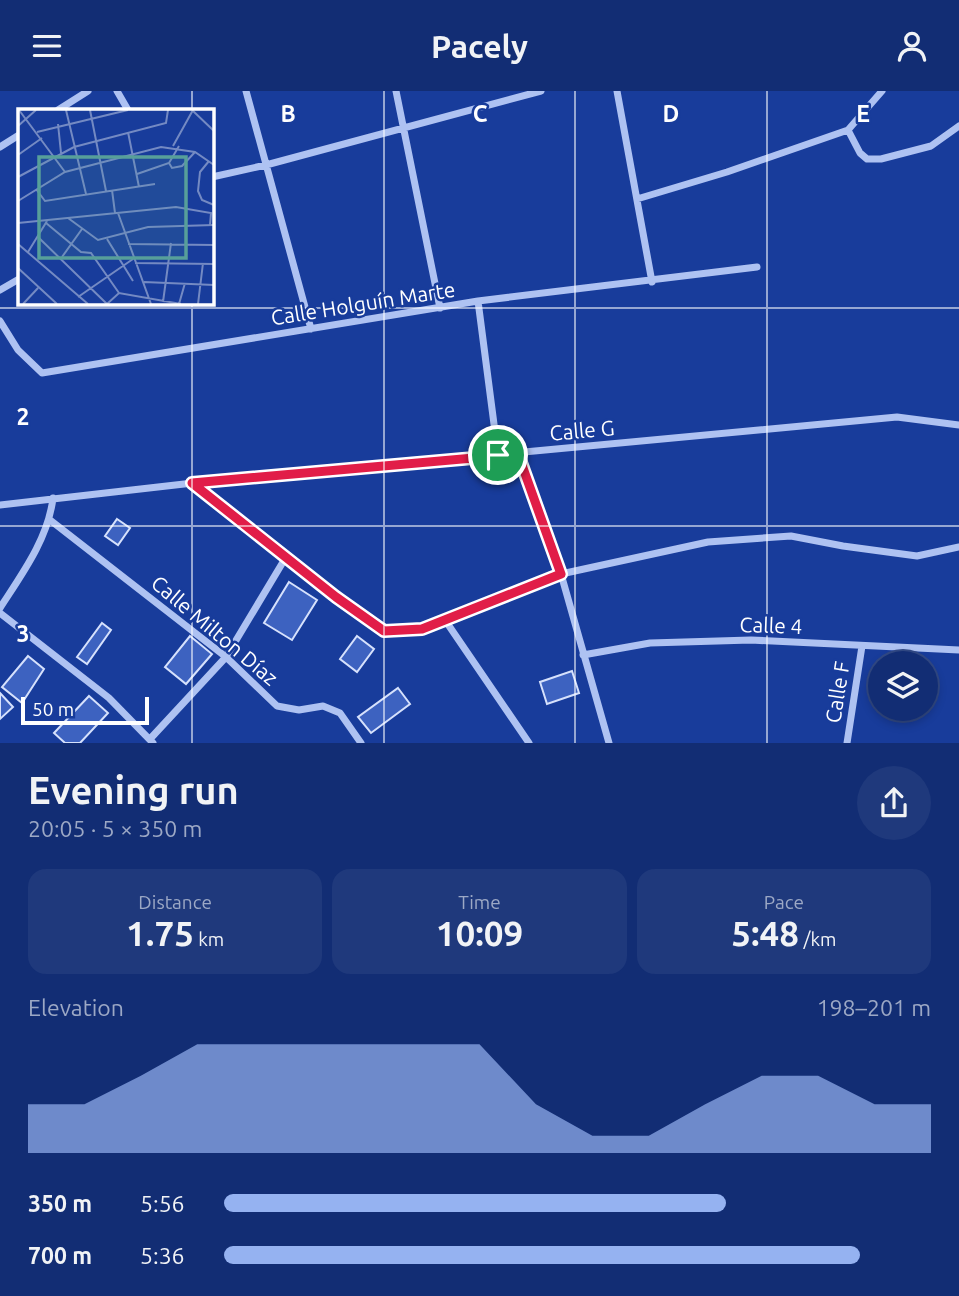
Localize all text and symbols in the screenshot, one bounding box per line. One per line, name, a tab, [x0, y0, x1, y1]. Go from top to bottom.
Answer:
icon: menu	[28, 27, 66, 65]
icon: person	[893, 27, 931, 65]
text: Pacely	[431, 28, 528, 64]
text: B	[280, 101, 296, 126]
text: C	[473, 101, 488, 126]
text: D	[663, 101, 679, 126]
text: E	[856, 101, 870, 126]
inset map	[18, 109, 214, 305]
street label: Calle Holguín Marte	[269, 277, 457, 329]
text: 2	[17, 404, 29, 429]
street label: Calle G	[549, 415, 615, 445]
pin	[468, 425, 528, 485]
icon: arrive	[479, 436, 517, 474]
street label: Calle Milton Díaz	[147, 570, 283, 690]
street label: Calle 4	[739, 612, 803, 638]
text: 3	[17, 621, 29, 646]
map controls	[868, 651, 938, 721]
button: layers	[868, 651, 938, 721]
street label: Calle F	[820, 659, 854, 725]
scale bar	[21, 694, 149, 726]
text: 50 m	[32, 698, 74, 720]
button: share	[857, 766, 931, 840]
text: Evening run	[28, 769, 239, 811]
text: 20:05 · 5 × 350 m	[28, 816, 202, 841]
text: Distance	[138, 891, 212, 913]
text: Time	[458, 891, 501, 913]
text: Pace	[764, 891, 804, 913]
text: 1.75	[126, 913, 194, 953]
text: 10:09	[436, 913, 523, 953]
text: 5:48	[731, 913, 799, 953]
text: km	[194, 928, 224, 950]
text: /km	[799, 928, 836, 950]
text: Elevation	[28, 995, 124, 1020]
text: 198–201 m	[817, 995, 931, 1020]
text: 350 m	[28, 1191, 92, 1216]
text: 5:56	[140, 1191, 185, 1216]
text: 700 m	[28, 1243, 92, 1268]
text: 5:36	[140, 1243, 185, 1268]

